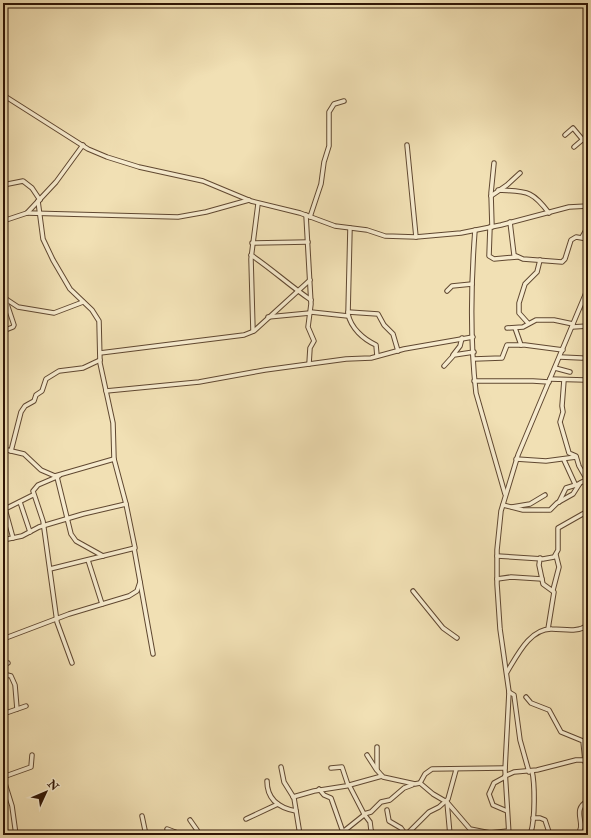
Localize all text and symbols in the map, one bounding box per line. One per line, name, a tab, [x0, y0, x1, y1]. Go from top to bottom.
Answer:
north arrow	[26, 772, 66, 812]
text: N	[44, 777, 62, 794]

